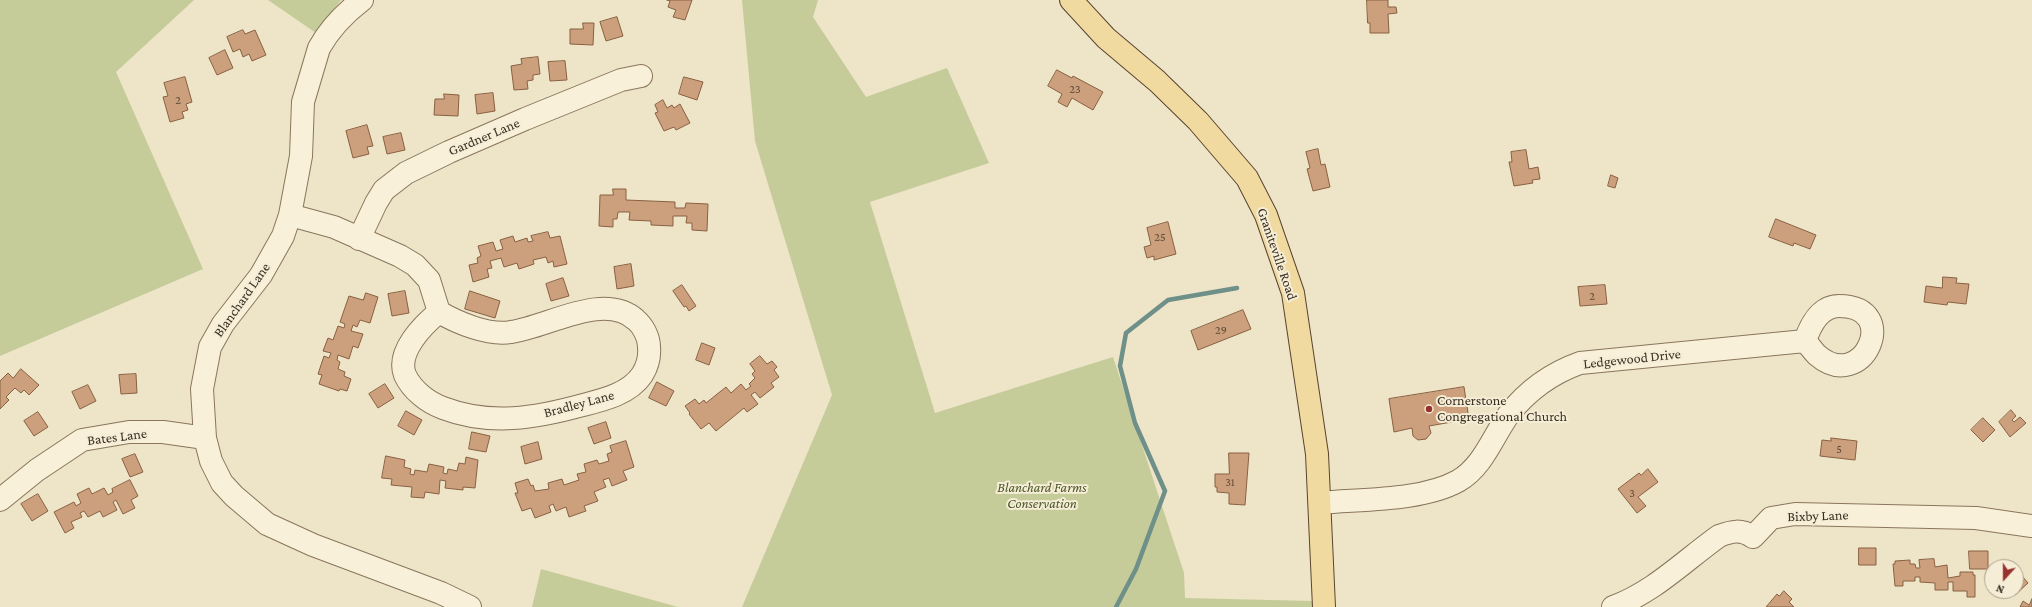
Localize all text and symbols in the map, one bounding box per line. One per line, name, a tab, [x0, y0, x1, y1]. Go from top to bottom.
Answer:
house number: 23	[1069, 82, 1081, 96]
house number: 2	[175, 93, 181, 107]
street label: Gardner Lane	[446, 114, 522, 160]
street label: Graniteville Road	[1253, 206, 1301, 302]
house number: 25	[1154, 230, 1166, 244]
street label: Blanchard Lane	[210, 260, 274, 340]
house number: 2	[1589, 289, 1595, 303]
house number: 29	[1215, 323, 1227, 337]
street label: Ledgewood Drive	[1582, 346, 1682, 372]
street label: Bradley Lane	[542, 387, 616, 421]
place label: Cornerstone Congregational Church	[1437, 393, 1567, 426]
marker: Cornerstone Congregational Church	[1424, 404, 1434, 414]
street label: Bates Lane	[86, 425, 148, 449]
house number: 5	[1836, 442, 1842, 456]
house number: 31	[1225, 475, 1235, 489]
park label: Blanchard Farms Conservation	[997, 480, 1087, 512]
house number: 3	[1629, 486, 1635, 500]
street label: Bixby Lane	[1787, 507, 1849, 525]
north arrow	[1984, 559, 2024, 599]
text: N	[1994, 582, 2006, 596]

